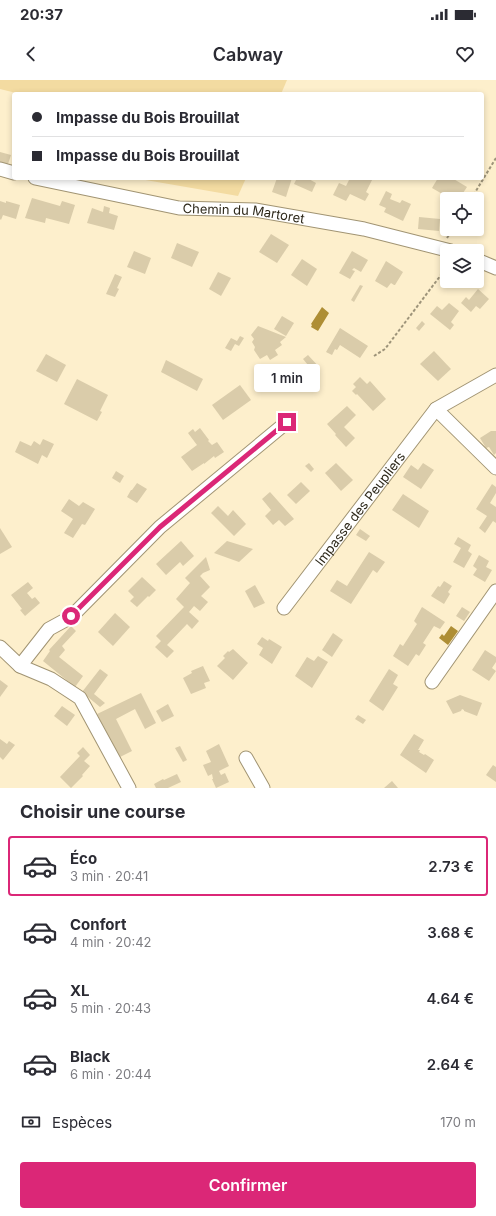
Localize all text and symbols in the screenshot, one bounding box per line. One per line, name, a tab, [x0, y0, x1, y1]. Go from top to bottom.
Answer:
text: 20:37	[20, 5, 63, 24]
icon: back	[20, 43, 42, 65]
icon: heart	[454, 43, 476, 65]
text: Cabway	[213, 44, 283, 65]
text: Impasse du Bois Brouillat	[56, 108, 240, 127]
text: Impasse du Bois Brouillat	[56, 146, 240, 165]
map controls	[440, 192, 484, 288]
button: locate	[440, 192, 484, 236]
street label: Chemin du Martoret	[182, 200, 306, 227]
button: layers	[440, 244, 484, 288]
callout: 1 min	[254, 364, 320, 392]
text: 1 min	[271, 370, 303, 386]
route end	[278, 413, 296, 431]
street label: Impasse des Peupliers	[311, 449, 408, 569]
route start	[62, 607, 80, 625]
text: Choisir une course	[20, 801, 185, 822]
icon: car	[22, 848, 58, 884]
text: Éco	[70, 849, 97, 868]
text: 2.73 €	[428, 857, 474, 876]
text: 3 min · 20:41	[70, 868, 148, 884]
icon: car	[22, 914, 58, 950]
text: Confort	[70, 915, 126, 934]
text: 3.68 €	[427, 923, 474, 942]
text: 4 min · 20:42	[70, 934, 152, 950]
icon: car	[22, 980, 58, 1016]
text: XL	[70, 981, 90, 1000]
text: 4.64 €	[427, 989, 474, 1008]
text: 5 min · 20:43	[70, 1000, 151, 1016]
icon: car	[22, 1046, 58, 1082]
text: Black	[70, 1047, 110, 1066]
text: 2.64 €	[427, 1055, 474, 1074]
text: 6 min · 20:44	[70, 1066, 152, 1082]
icon: cash	[20, 1111, 42, 1133]
text: Espèces	[52, 1113, 112, 1132]
text: 170 m	[440, 1114, 476, 1130]
button: Confirmer	[20, 1162, 476, 1208]

